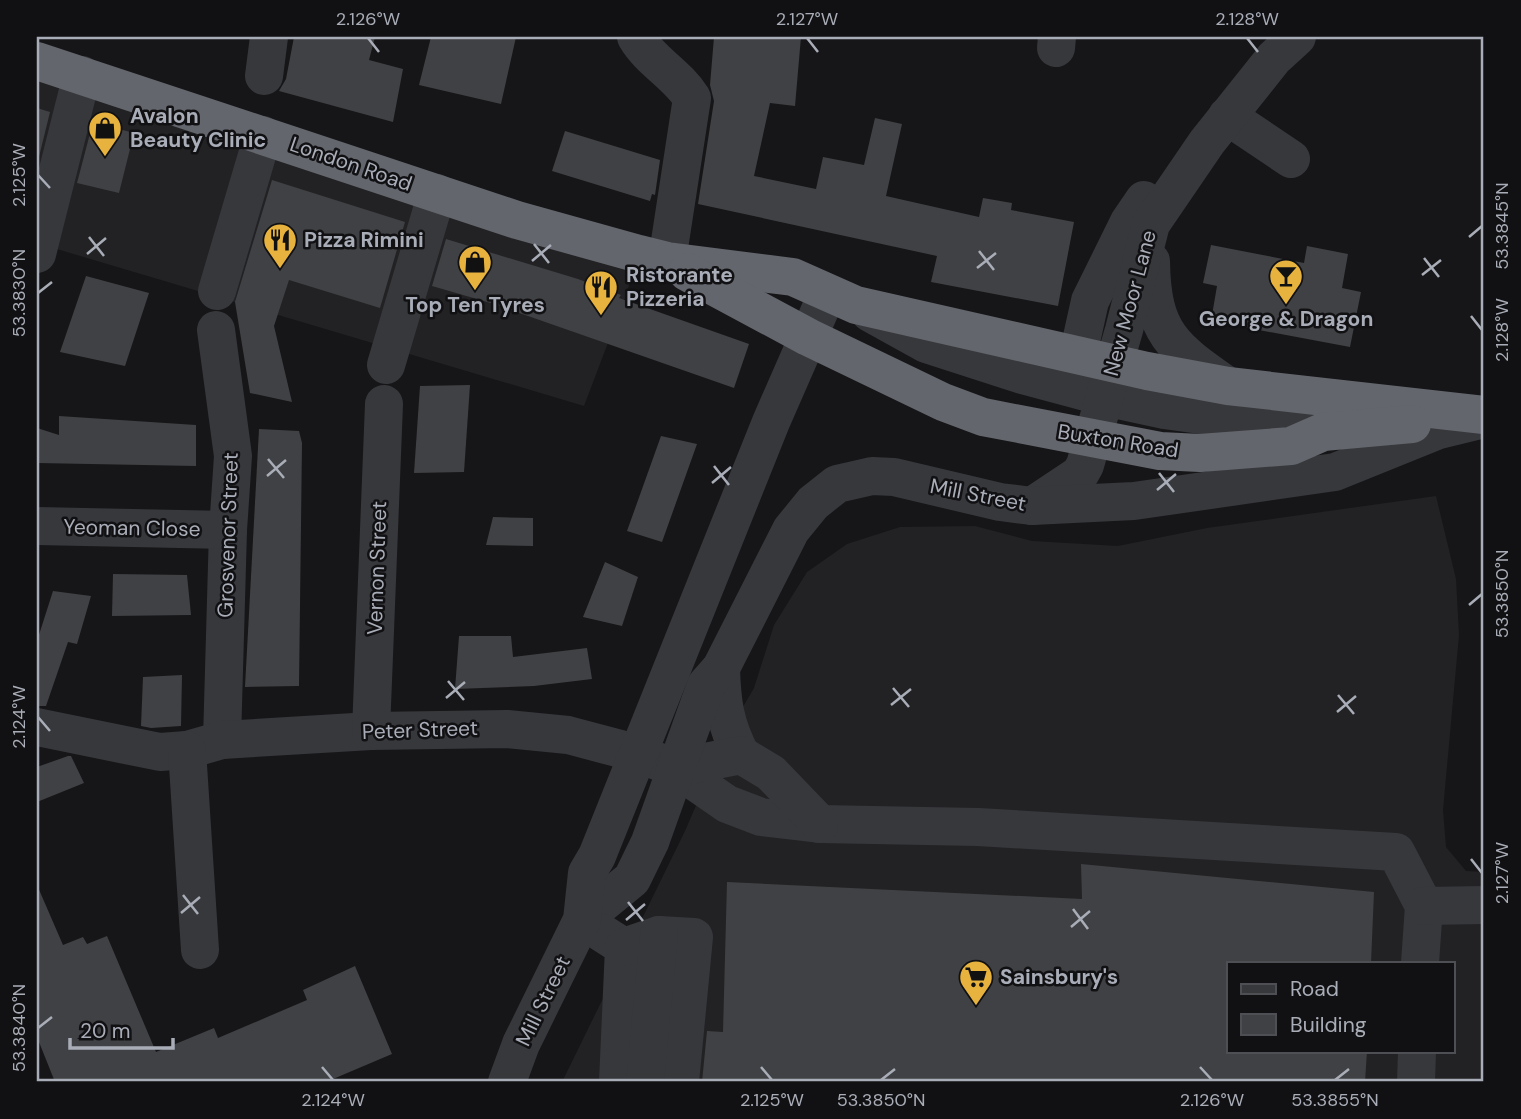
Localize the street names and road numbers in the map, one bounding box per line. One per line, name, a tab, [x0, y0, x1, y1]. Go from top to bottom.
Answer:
street label: London Road	[286, 130, 416, 198]
street label: New Moor Lane	[1097, 227, 1163, 379]
street label: Buxton Road	[1056, 418, 1180, 464]
street label: Grosvenor Street	[211, 452, 245, 618]
street label: Mill Street	[928, 472, 1028, 518]
street label: Vernon Street	[361, 501, 393, 635]
street label: Yeoman Close	[63, 513, 201, 543]
street label: Peter Street	[362, 714, 478, 746]
street label: Mill Street	[509, 951, 577, 1051]

